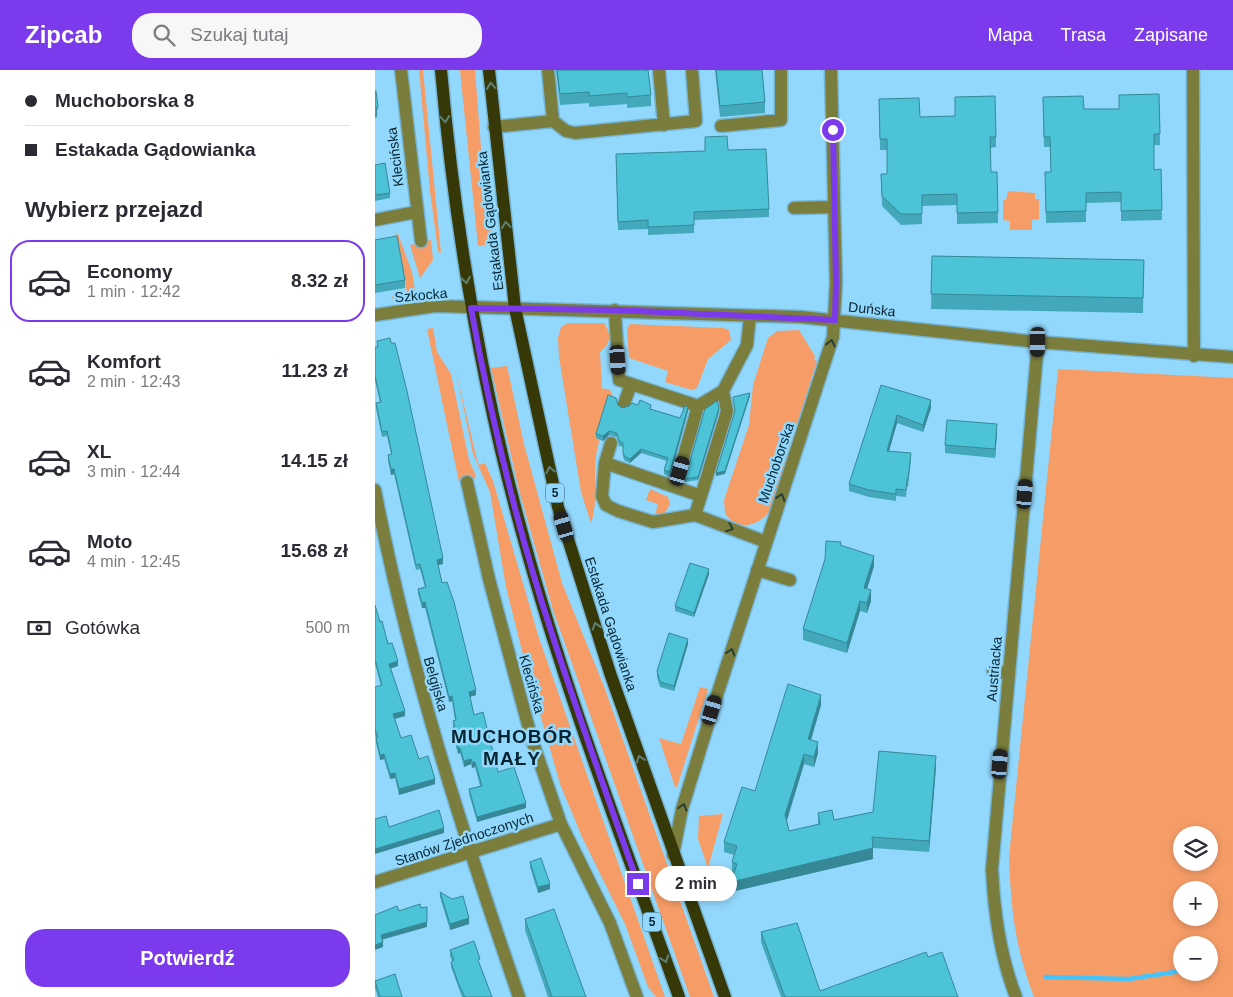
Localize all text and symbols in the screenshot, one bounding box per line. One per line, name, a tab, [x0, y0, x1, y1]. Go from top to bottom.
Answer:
search box	[132, 13, 482, 58]
text: Zipcab	[25, 21, 102, 48]
icon: search	[150, 21, 178, 49]
text: Szukaj tutaj	[190, 24, 289, 45]
text: Mapa	[988, 25, 1033, 45]
text: Trasa	[1061, 25, 1106, 45]
text: Zapisane	[1134, 25, 1208, 45]
one-way arrow	[485, 82, 496, 90]
text: Muchoborska 8	[55, 90, 194, 111]
one-way arrow	[440, 115, 451, 123]
route start	[822, 119, 844, 141]
street label: Klecińska	[383, 126, 407, 188]
text: Estakada Gądowianka	[55, 139, 256, 160]
street label: Estakada Gądowianka	[473, 150, 506, 291]
text: Wybierz przejazd	[25, 197, 203, 222]
one-way arrow	[501, 221, 512, 229]
icon: car	[27, 259, 72, 304]
text: Economy	[87, 261, 173, 282]
text: 8.32 zł	[291, 270, 348, 291]
one-way arrow	[460, 275, 470, 284]
text: 1 min · 12:42	[87, 283, 180, 300]
street label: Szkocka	[394, 285, 448, 305]
street label: Duńska	[848, 299, 897, 319]
car	[1030, 327, 1045, 357]
one-way arrow	[825, 338, 836, 347]
car	[609, 345, 626, 375]
icon: car	[27, 349, 72, 394]
text: Komfort	[87, 351, 161, 372]
text: 11.23 zł	[281, 360, 348, 381]
text: 2 min · 12:43	[87, 373, 180, 390]
street label: Muchoborska	[755, 420, 797, 505]
icon: car	[27, 439, 72, 484]
text: XL	[87, 441, 111, 462]
text: 14.15 zł	[280, 450, 348, 471]
car	[668, 455, 691, 487]
text: 3 min · 12:44	[87, 463, 180, 480]
one-way arrow	[545, 466, 556, 475]
car	[1016, 478, 1033, 510]
road number: 5	[546, 483, 564, 502]
one-way arrow	[775, 494, 785, 502]
car	[552, 509, 575, 543]
one-way arrow	[725, 522, 734, 533]
icon: car	[27, 529, 72, 574]
text: Moto	[87, 531, 132, 552]
text: 15.68 zł	[280, 540, 348, 561]
text: 4 min · 12:45	[87, 553, 180, 570]
street label: Estakada Gądowianka	[582, 555, 640, 693]
icon: cash	[25, 614, 53, 642]
text: Gotówka	[65, 617, 140, 638]
text: 500 m	[306, 619, 350, 636]
one-way arrow	[591, 623, 601, 631]
street label: Austriacka	[983, 636, 1005, 702]
one-way arrow	[725, 648, 735, 657]
street label: Klecińska	[516, 653, 548, 715]
street label: Belgijska	[421, 655, 451, 713]
car	[700, 693, 723, 727]
district label: MUCHOBÓR MAŁY	[451, 726, 573, 769]
car	[991, 748, 1008, 780]
one-way arrow	[636, 756, 646, 764]
one-way arrow	[677, 804, 687, 812]
street label: Stanów Zjednoczonych	[393, 809, 535, 869]
map controls	[1173, 826, 1218, 981]
button: layers	[1173, 826, 1218, 871]
callout: 2 min	[655, 866, 738, 902]
route end	[627, 873, 649, 895]
text: 2 min	[675, 875, 717, 892]
button: +	[1173, 881, 1218, 926]
road number: 5	[643, 912, 661, 932]
button: Potwierdź	[25, 929, 350, 987]
button: −	[1173, 936, 1218, 981]
one-way arrow	[659, 954, 669, 962]

